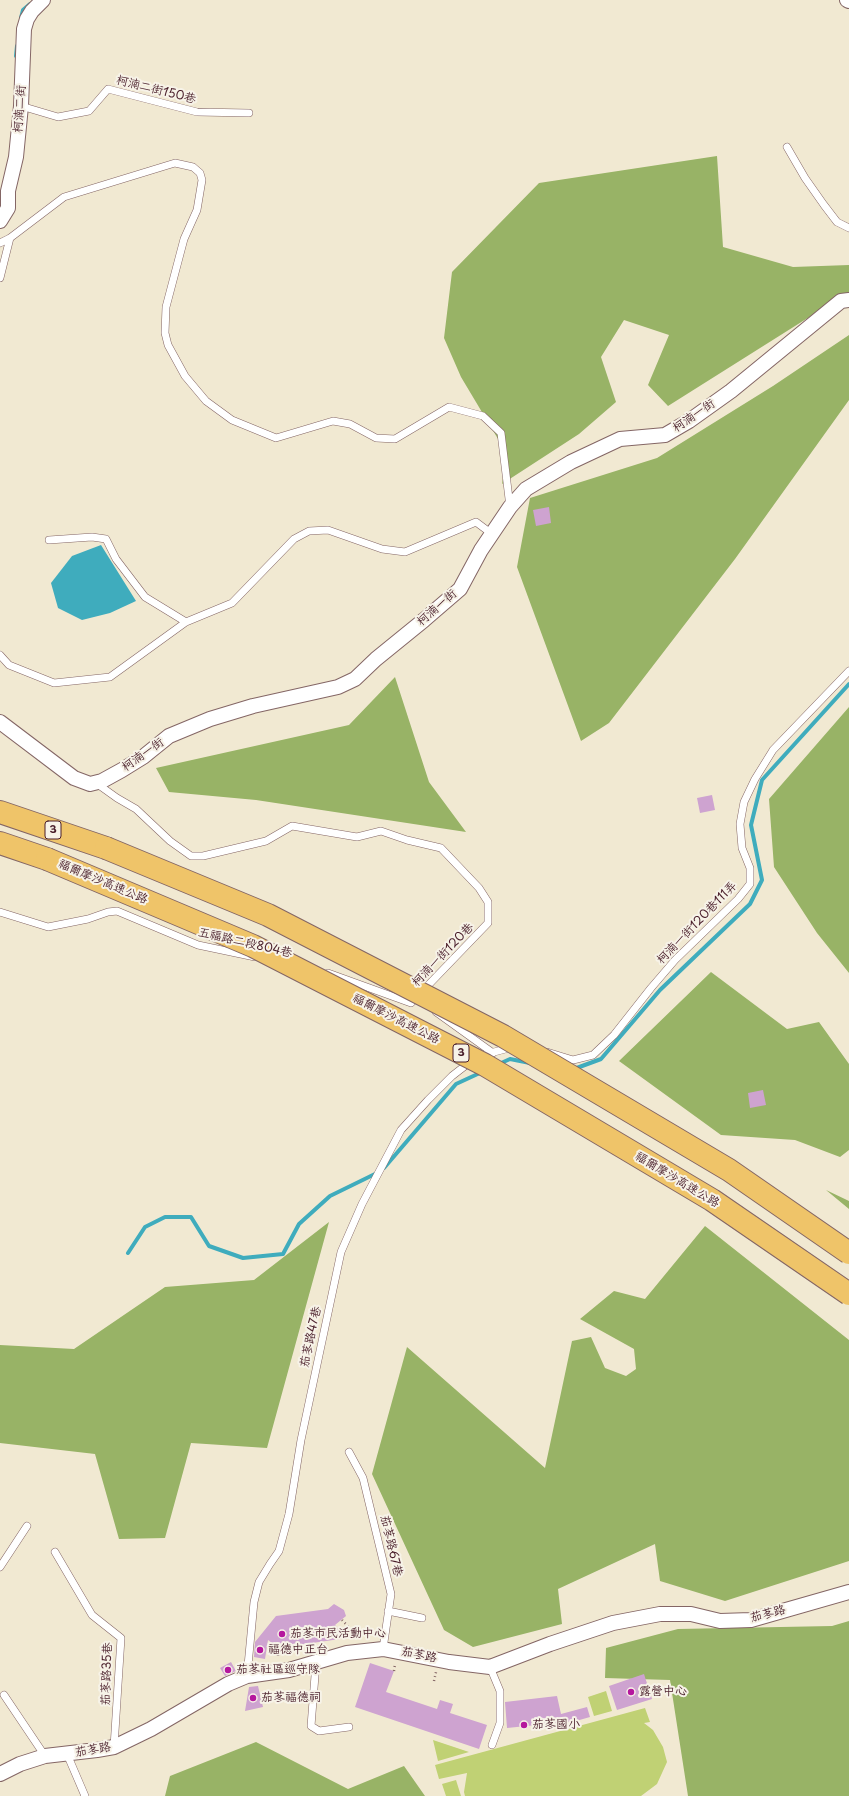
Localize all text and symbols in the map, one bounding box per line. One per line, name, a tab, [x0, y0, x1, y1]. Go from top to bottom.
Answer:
street label: 柯湳二街150巷	[115, 73, 197, 107]
street label: 柯湳二街	[11, 85, 29, 133]
street label: 柯湳一街	[670, 397, 718, 435]
street label: 柯湳一街	[414, 587, 460, 629]
street label: 柯湳一街	[119, 735, 167, 775]
road number: 3	[45, 821, 61, 839]
street label: 福爾摩沙高速公路	[56, 857, 150, 907]
street label: 柯湳一街120巷111弄	[654, 879, 740, 967]
street label: 柯湳一街120巷	[409, 920, 477, 990]
street label: 五福路二段804巷	[197, 925, 293, 961]
street label: 福爾摩沙高速公路	[350, 991, 442, 1047]
road number: 3	[453, 1044, 469, 1062]
street label: 福爾摩沙高速公路	[632, 1149, 722, 1211]
street label: 茄苳路47巷	[298, 1305, 324, 1369]
street label: 茄苳路67巷	[377, 1514, 405, 1578]
street label: 茄苳路	[749, 1603, 787, 1625]
place label: 茄苳市民活動中心	[290, 1627, 386, 1641]
marker: 茄苳市民活動中心	[277, 1629, 287, 1639]
street label: 茄苳路35巷	[99, 1642, 115, 1706]
place label: 福德中正台	[268, 1643, 328, 1657]
street label: 茄苳路	[400, 1644, 438, 1666]
marker: 福德中正台	[255, 1645, 265, 1655]
place label: 茄苳社區巡守隊	[236, 1663, 320, 1677]
marker: 茄苳社區巡守隊	[223, 1665, 233, 1675]
place label: 露營中心	[639, 1685, 687, 1699]
marker: 露營中心	[626, 1687, 636, 1697]
place label: 茄苳福德祠	[261, 1691, 321, 1705]
marker: 茄苳福德祠	[248, 1693, 258, 1703]
place label: 茄苳國小	[532, 1718, 580, 1732]
marker: 茄苳國小	[519, 1720, 529, 1730]
street label: 茄苳路	[74, 1740, 112, 1760]

